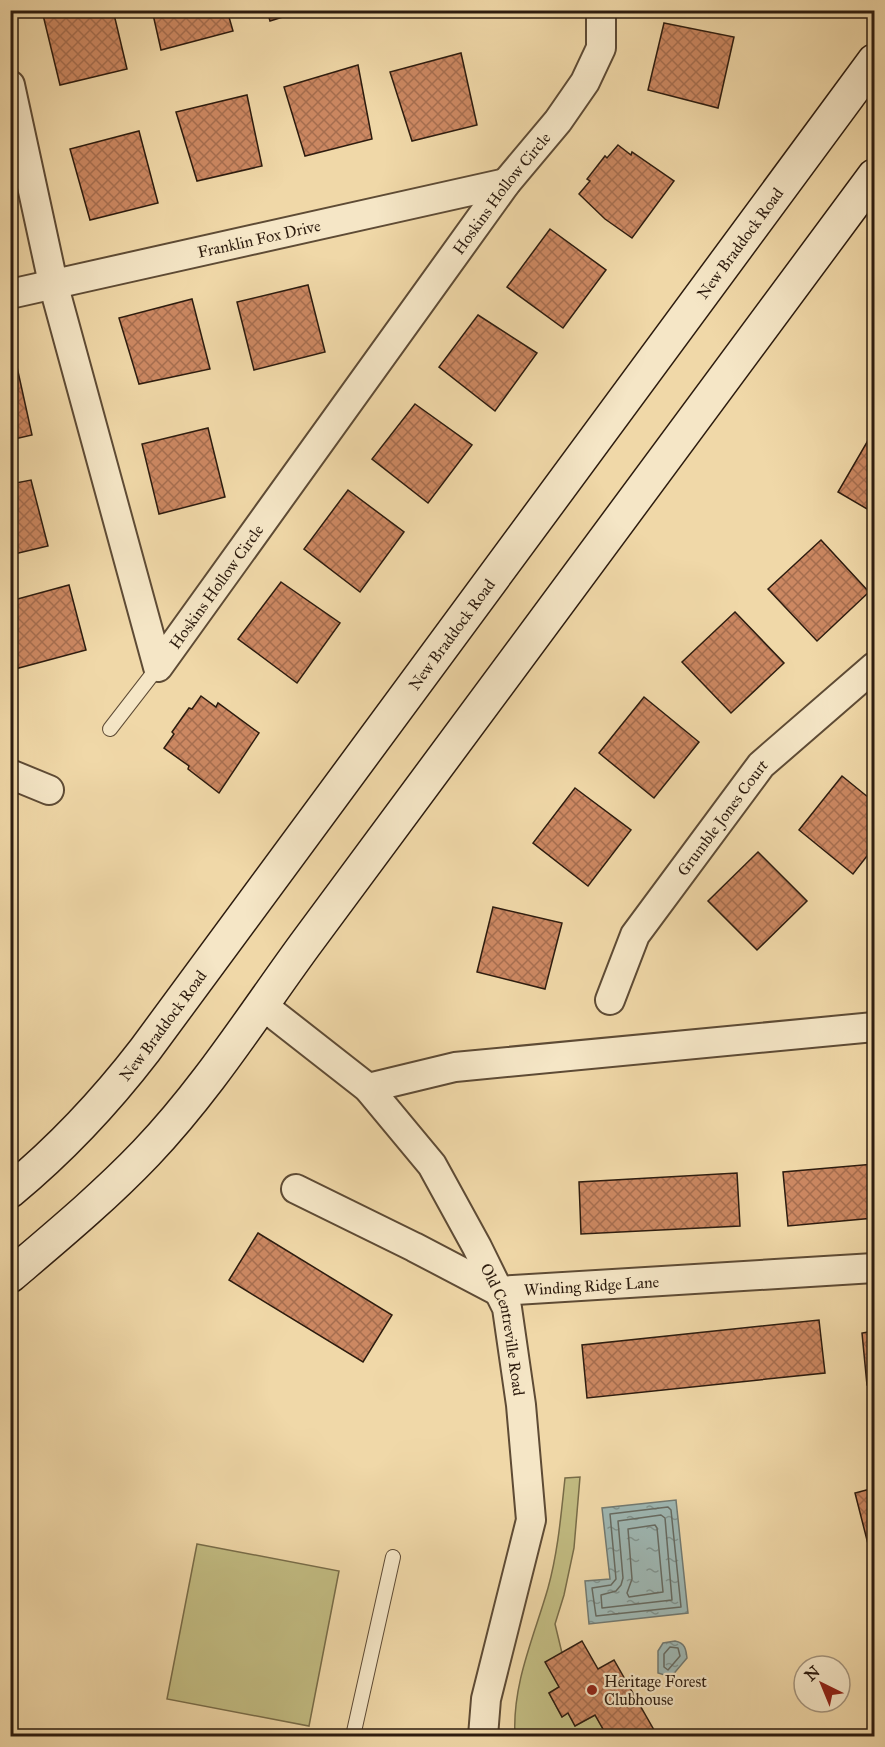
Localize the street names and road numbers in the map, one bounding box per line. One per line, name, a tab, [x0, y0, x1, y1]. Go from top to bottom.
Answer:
street label: Hoskins Hollow Circle	[449, 128, 554, 258]
street label: New Braddock Road	[693, 184, 787, 302]
street label: Franklin Fox Drive	[196, 215, 322, 261]
street label: Hoskins Hollow Circle	[165, 520, 267, 652]
street label: New Braddock Road	[404, 575, 499, 694]
street label: Grumble Jones Court	[673, 754, 771, 879]
street label: New Braddock Road	[115, 966, 210, 1084]
street label: Old Centreville Road	[477, 1260, 529, 1397]
street label: Winding Ridge Lane	[523, 1272, 660, 1299]

